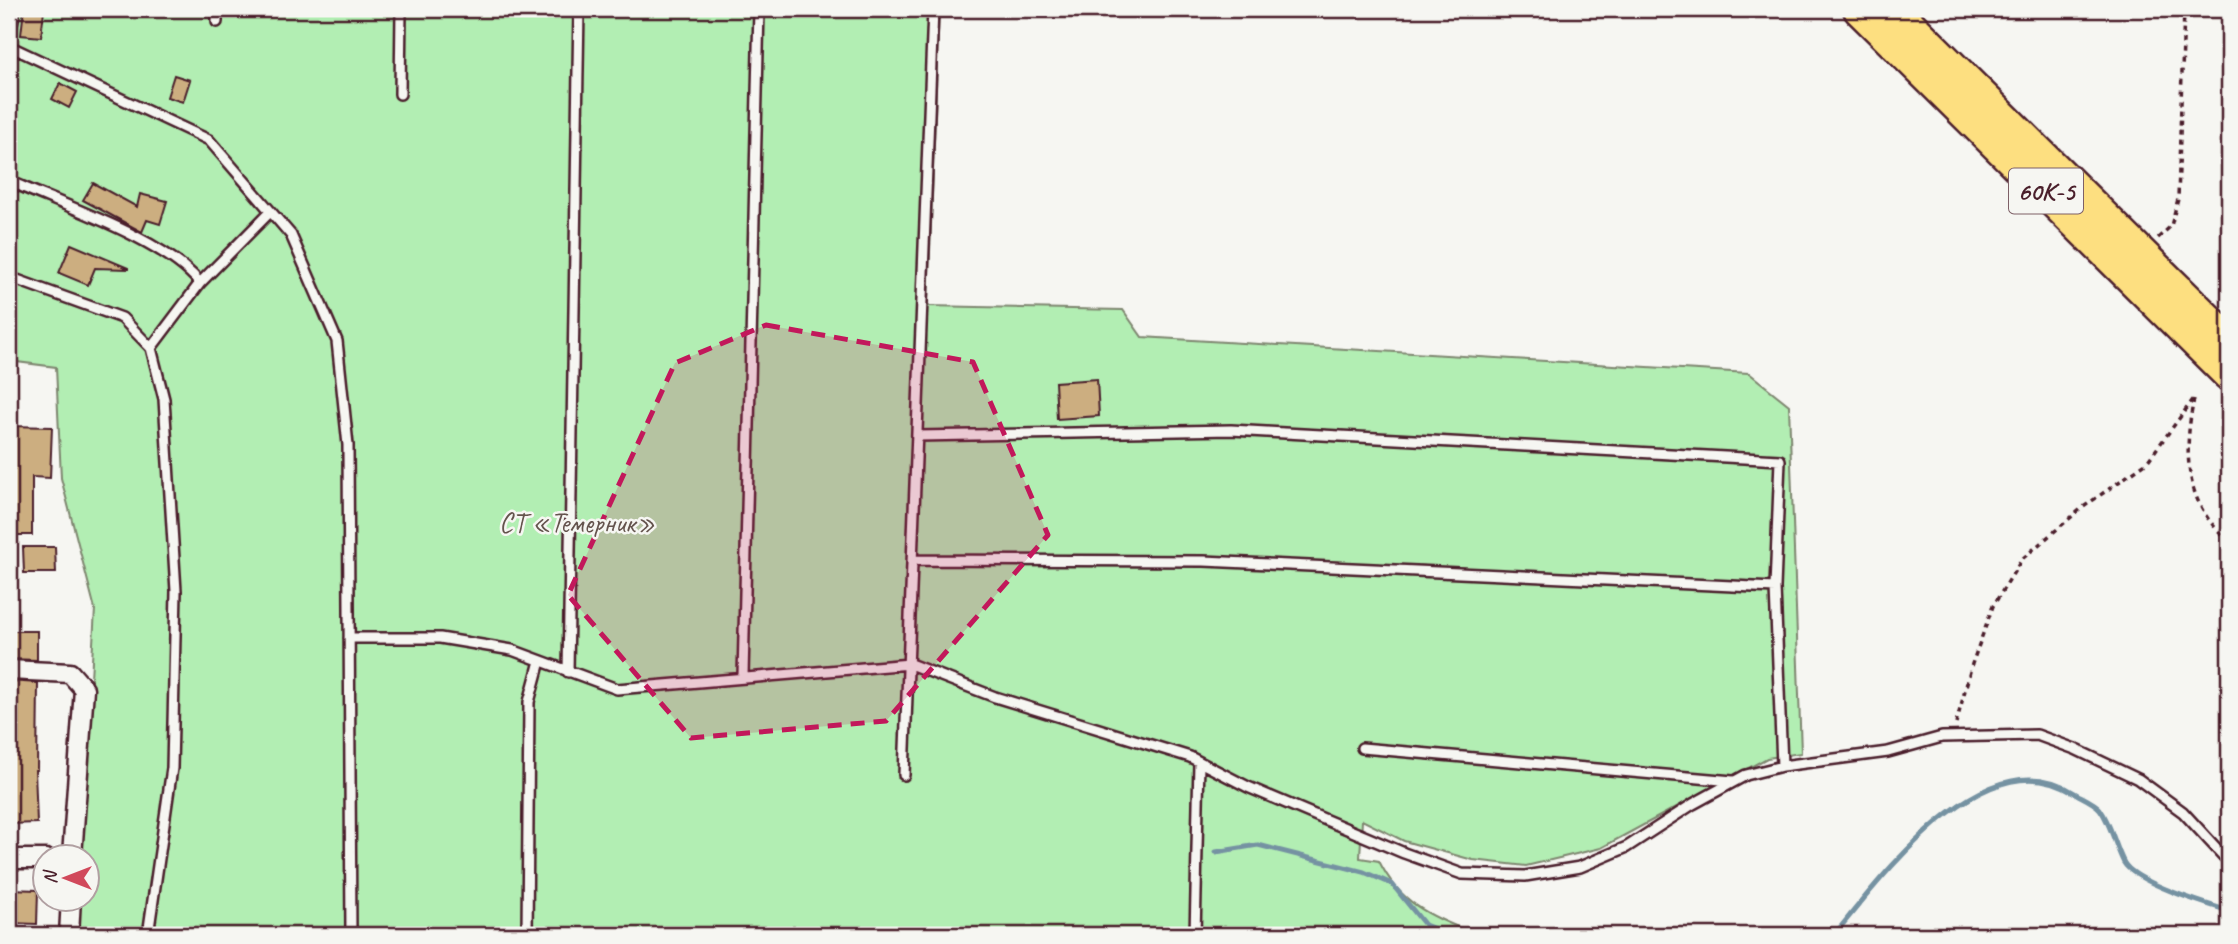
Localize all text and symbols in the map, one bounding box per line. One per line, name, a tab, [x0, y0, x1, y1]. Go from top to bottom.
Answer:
road number: 60К-5	[2009, 168, 2083, 214]
park label: СТ «Темерник»	[499, 505, 655, 540]
north arrow	[32, 842, 102, 912]
text: N	[38, 869, 62, 884]

